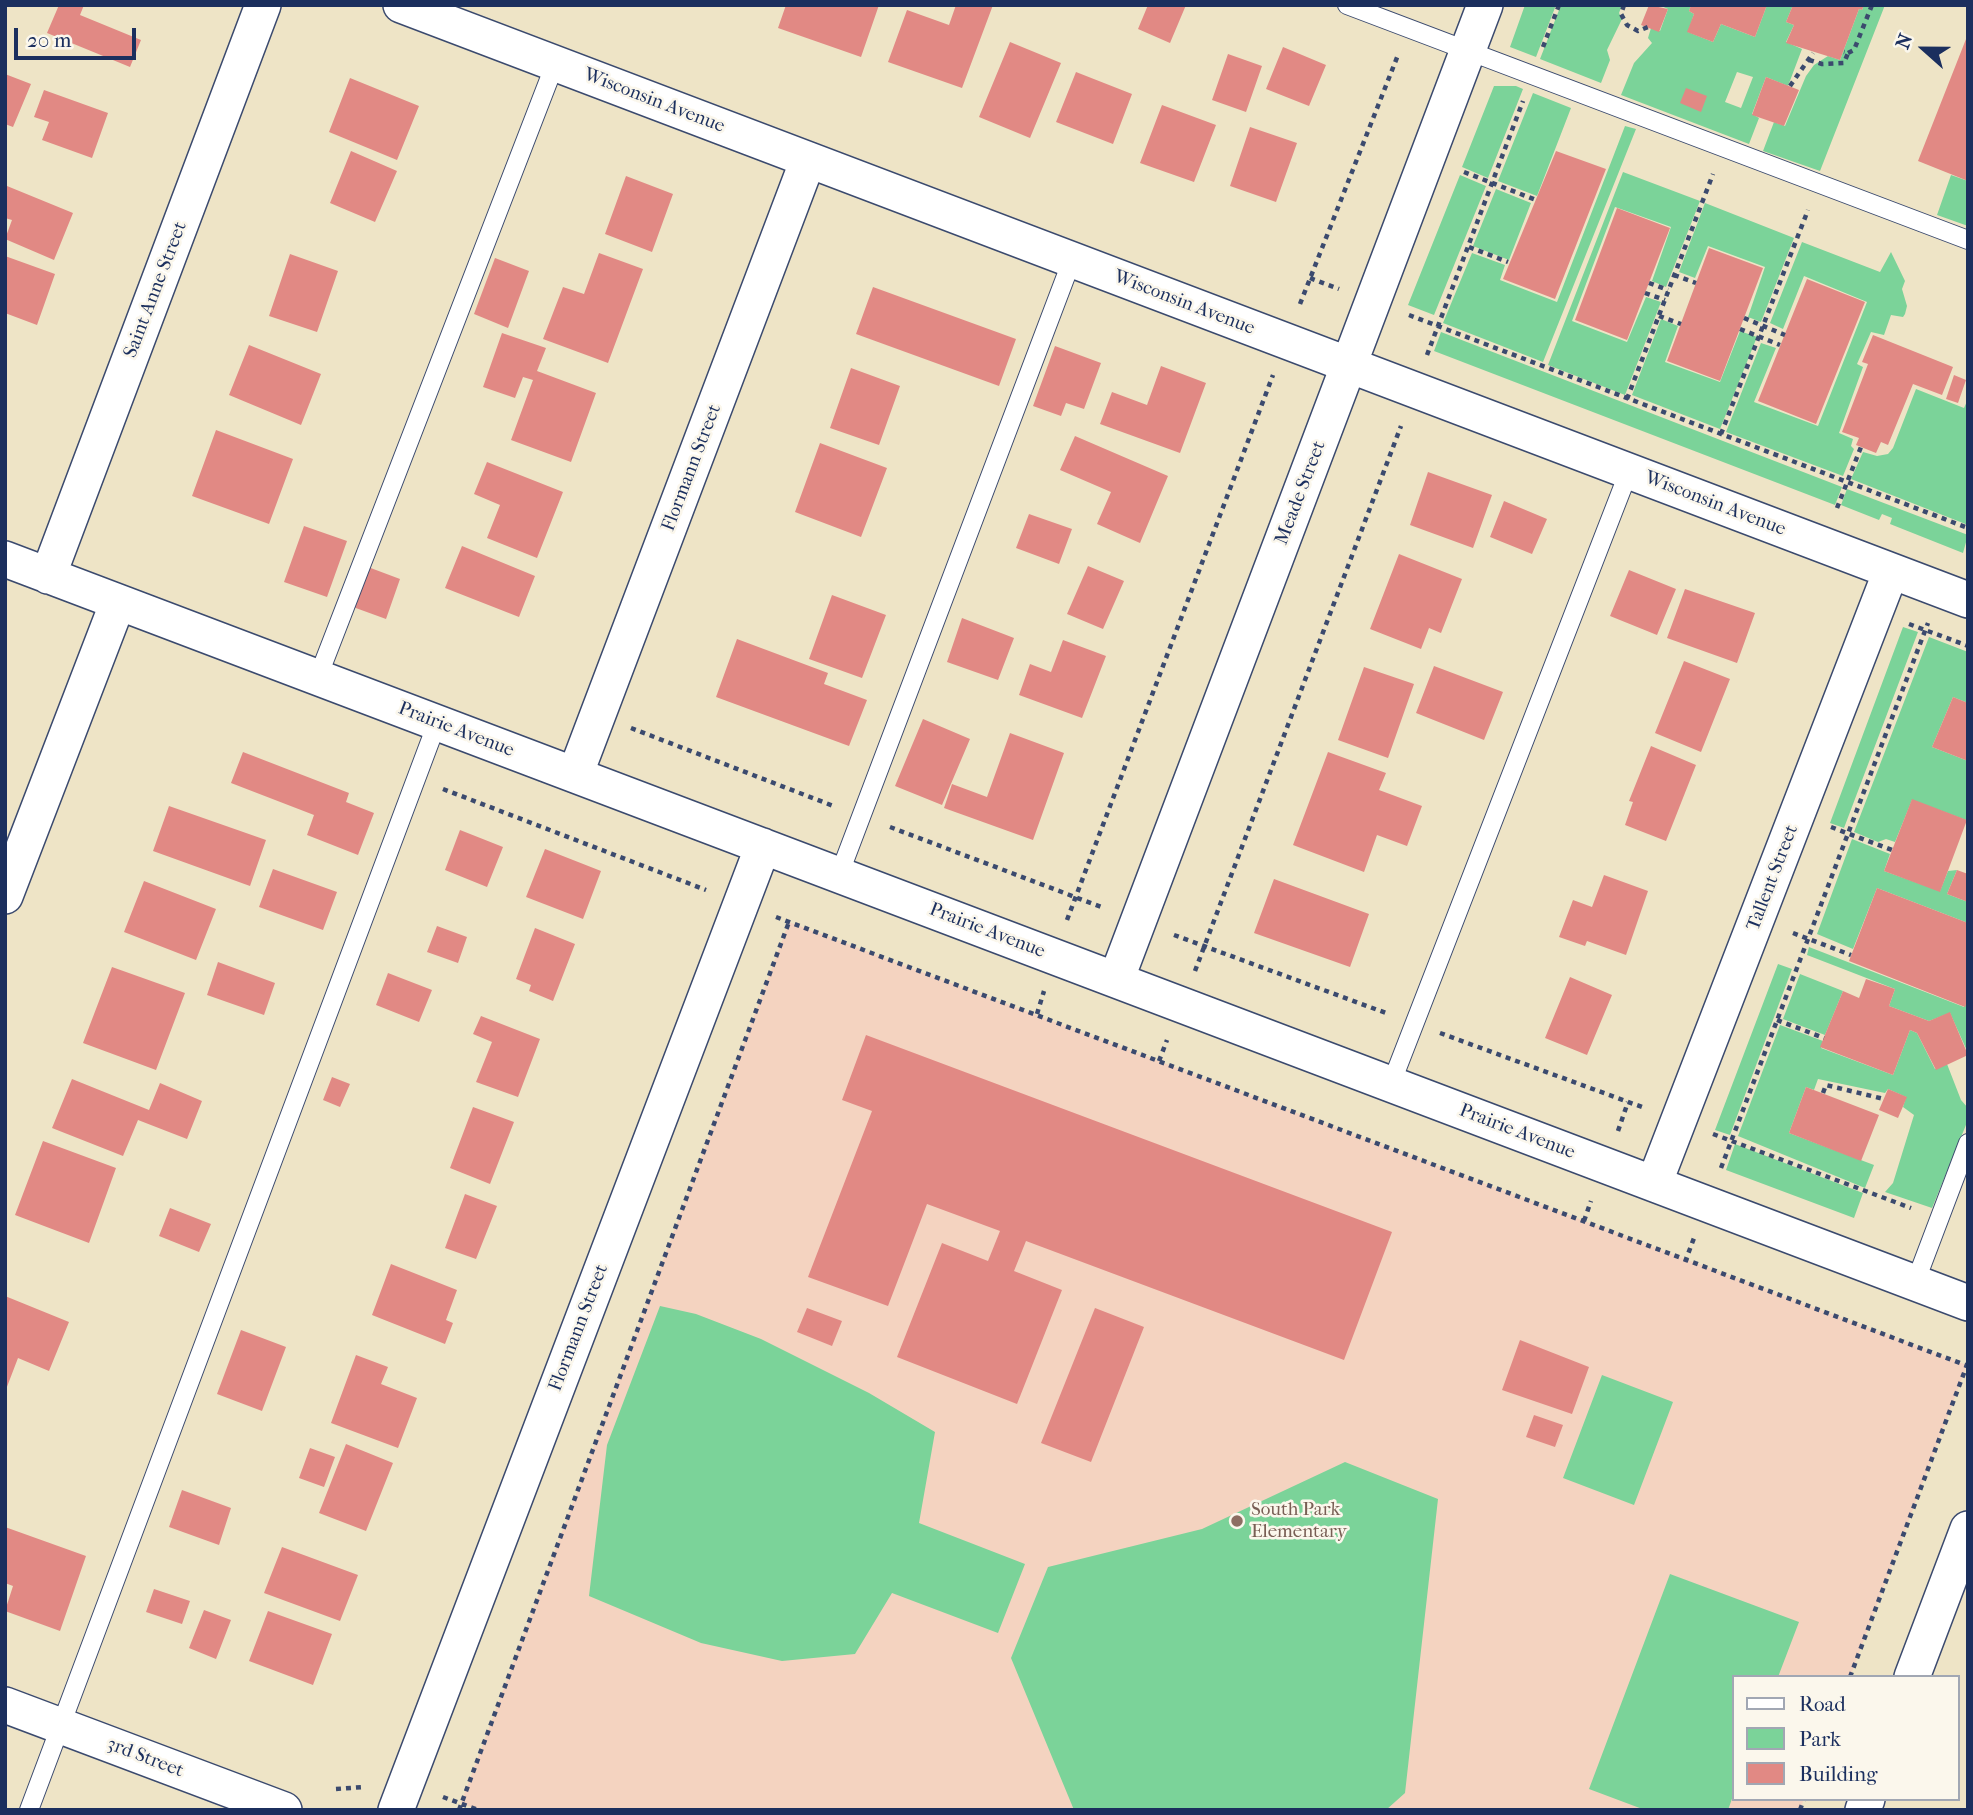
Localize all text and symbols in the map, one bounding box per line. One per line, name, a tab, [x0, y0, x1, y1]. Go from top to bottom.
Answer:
scale bar	[18, 14, 140, 58]
north arrow	[1889, 14, 1959, 84]
text: 20 m	[27, 28, 71, 52]
text: N	[1892, 31, 1917, 52]
street label: Wisconsin Avenue	[580, 64, 728, 138]
street label: Saint Anne Street	[120, 219, 192, 361]
street label: Wisconsin Avenue	[1110, 266, 1258, 340]
street label: Flormann Street	[657, 401, 727, 535]
street label: Meade Street	[1271, 438, 1331, 548]
street label: Wisconsin Avenue	[1641, 467, 1789, 541]
street label: Prairie Avenue	[395, 697, 517, 763]
street label: Tallent Street	[1742, 822, 1804, 934]
street label: Prairie Avenue	[926, 898, 1048, 964]
street label: Prairie Avenue	[1456, 1099, 1578, 1165]
street label: Flormann Street	[544, 1261, 614, 1395]
place label: South Park Elementary	[1251, 1499, 1347, 1543]
marker: South Park Elementary	[1229, 1513, 1245, 1529]
legend	[1731, 1675, 1959, 1801]
text: Road	[1799, 1692, 1846, 1716]
text: Park	[1799, 1727, 1841, 1751]
street label: 3rd Street	[103, 1733, 187, 1783]
text: Building	[1799, 1762, 1877, 1786]

